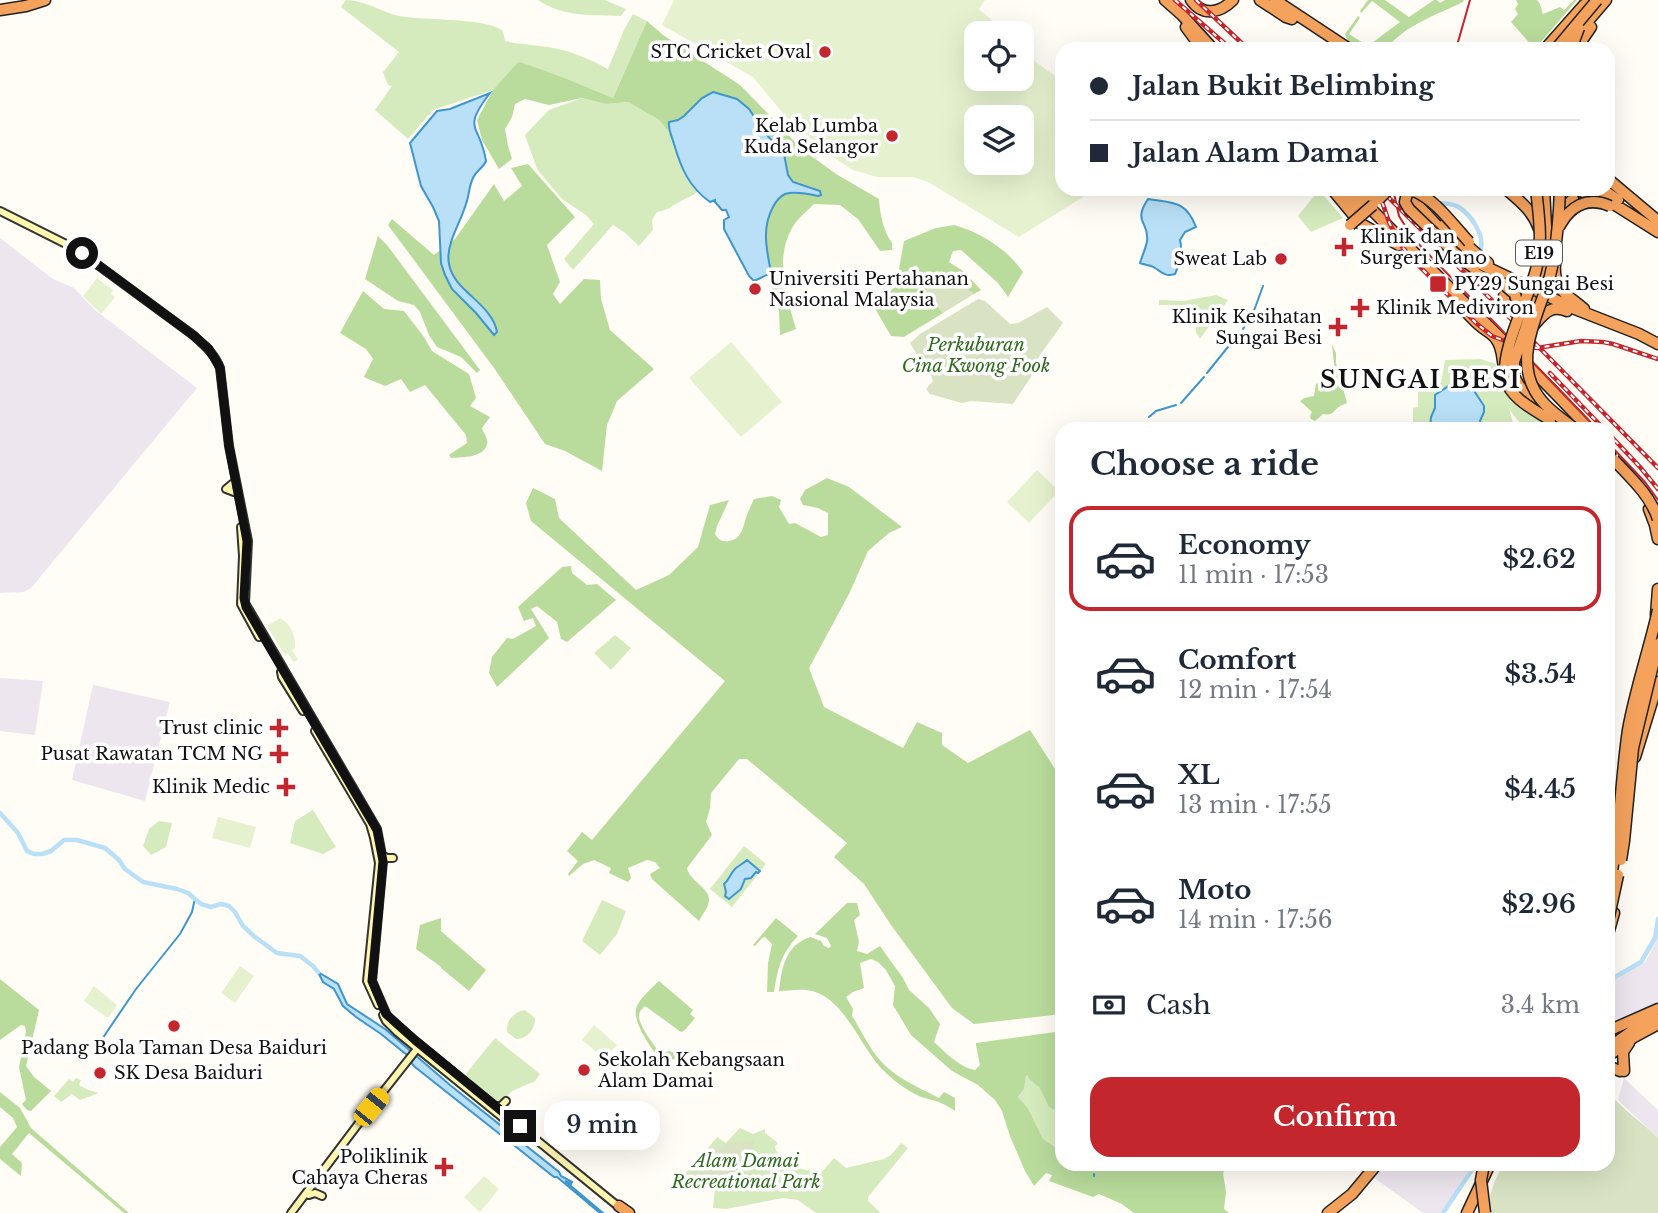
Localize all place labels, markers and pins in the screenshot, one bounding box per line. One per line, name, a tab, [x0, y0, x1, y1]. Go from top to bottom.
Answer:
place label: STC Cricket Oval	[650, 41, 811, 63]
marker: STC Cricket Oval	[817, 44, 833, 60]
place label: Kelab Lumba Kuda Selangor	[744, 115, 878, 158]
marker: Kelab Lumba Kuda Selangor	[884, 128, 900, 144]
place label: Klinik dan Surgeri Mano	[1360, 226, 1487, 269]
marker: Klinik dan Surgeri Mano	[1334, 237, 1354, 257]
place label: Sweat Lab	[1174, 248, 1267, 270]
marker: Sweat Lab	[1273, 251, 1289, 267]
place label: Universiti Pertahanan Nasional Malaysia	[769, 268, 969, 311]
place label: PY29 Sungai Besi	[1454, 273, 1614, 295]
marker: PY29 Sungai Besi	[1428, 274, 1448, 294]
marker: Universiti Pertahanan Nasional Malaysia	[747, 281, 763, 297]
place label: Klinik Mediviron	[1376, 297, 1534, 319]
marker: Klinik Mediviron	[1350, 298, 1370, 318]
place label: Klinik Kesihatan Sungai Besi	[1172, 306, 1322, 349]
marker: Klinik Kesihatan Sungai Besi	[1328, 317, 1348, 337]
place label: Trust clinic	[159, 717, 263, 739]
marker: Trust clinic	[269, 718, 289, 738]
place label: Pusat Rawatan TCM NG	[41, 743, 263, 765]
marker: Pusat Rawatan TCM NG	[269, 744, 289, 764]
place label: Klinik Medic	[152, 776, 270, 798]
marker: Klinik Medic	[276, 777, 296, 797]
marker: Padang Bola Taman Desa Baiduri	[166, 1018, 182, 1034]
place label: Padang Bola Taman Desa Baiduri	[21, 1037, 327, 1059]
place label: Sekolah Kebangsaan Alam Damai	[597, 1049, 785, 1092]
place label: SK Desa Baiduri	[114, 1062, 263, 1084]
marker: Sekolah Kebangsaan Alam Damai	[576, 1062, 592, 1078]
marker: SK Desa Baiduri	[92, 1065, 108, 1081]
place label: Poliklinik Cahaya Cheras	[291, 1146, 428, 1189]
marker: Poliklinik Cahaya Cheras	[434, 1157, 454, 1177]

